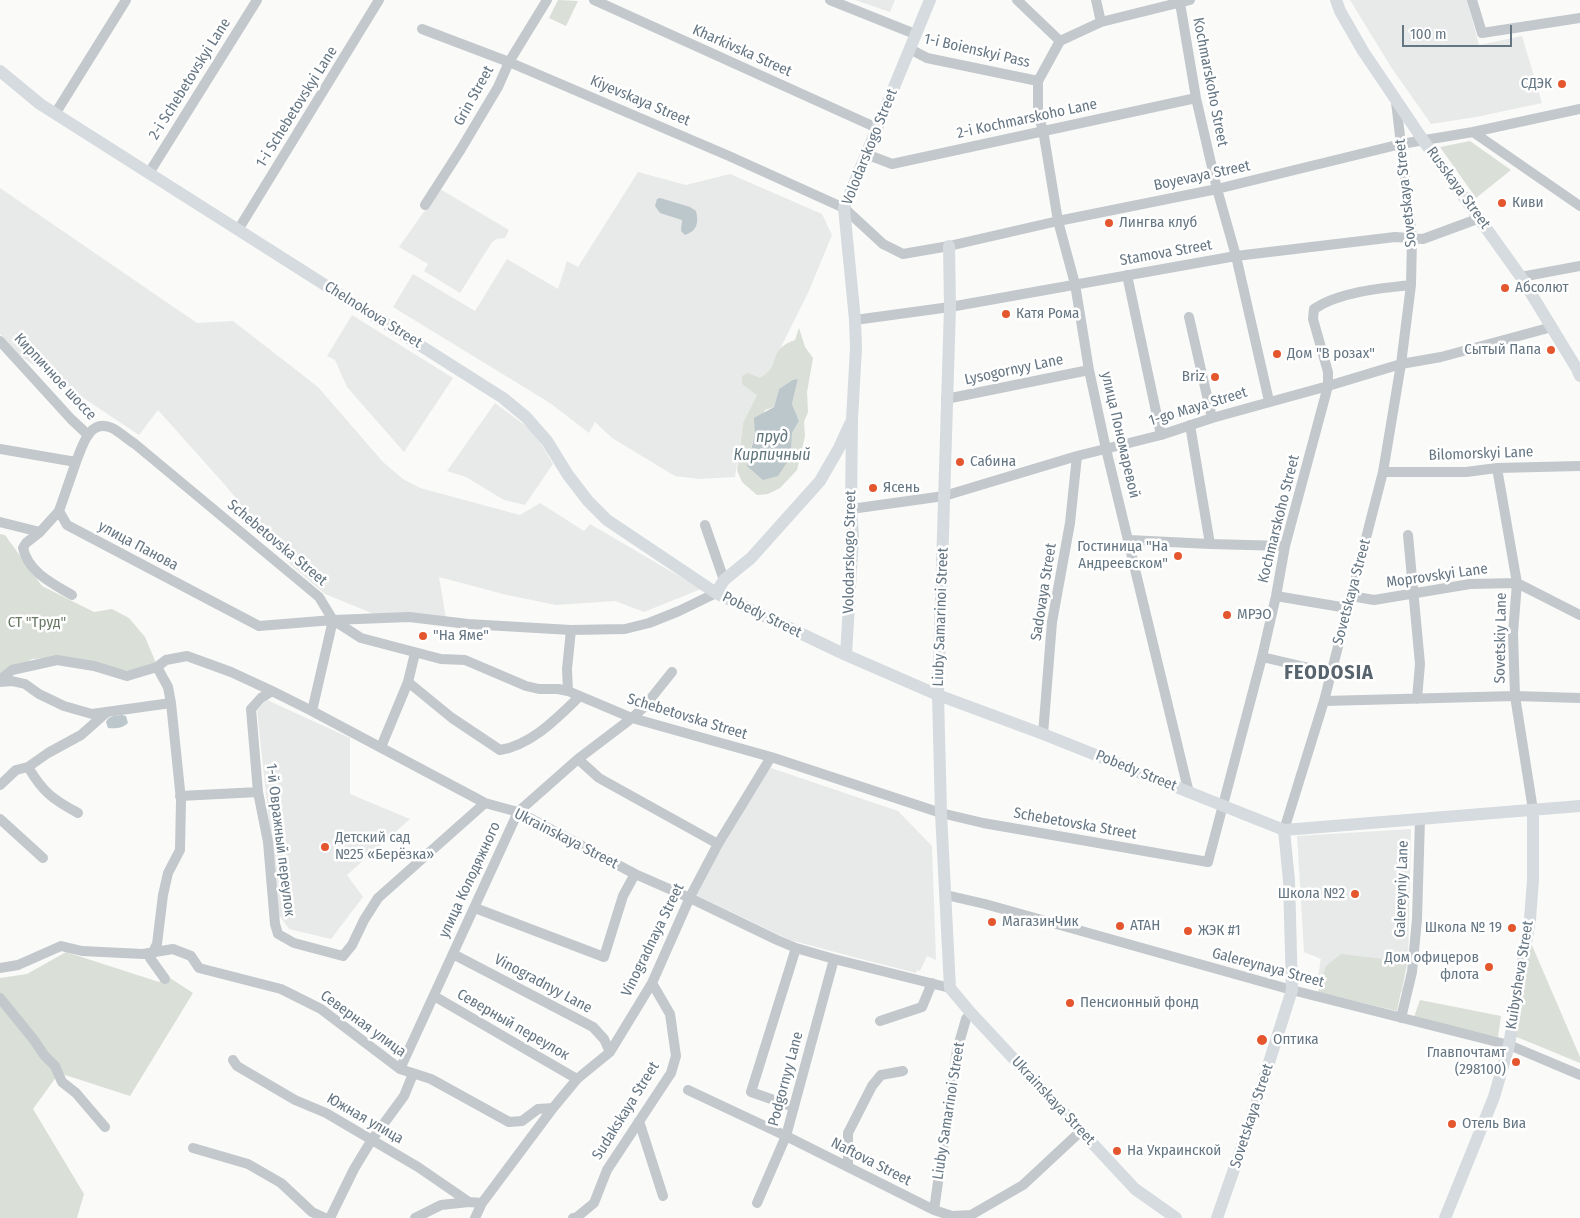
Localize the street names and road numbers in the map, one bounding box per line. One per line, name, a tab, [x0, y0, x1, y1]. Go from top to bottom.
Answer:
street label: 2-i Schebetovskyi Lane	[145, 15, 235, 143]
street label: Kochmarskoho Street	[1189, 16, 1231, 148]
street label: Kharkivska Street	[690, 21, 794, 81]
street label: 1-i Boienskyi Pass	[922, 30, 1032, 72]
street label: 1-i Schebetovskyi Lane	[253, 43, 341, 171]
street label: Grin Street	[450, 63, 498, 129]
street label: Kiyevskaya Street	[587, 72, 693, 130]
street label: Volodarskogo Street	[839, 86, 901, 208]
street label: 2-i Kochmarskoho Lane	[955, 95, 1099, 143]
street label: Sovetskaya Street	[1391, 138, 1421, 248]
street label: Russkaya Street	[1422, 144, 1494, 232]
street label: Boyevaya Street	[1152, 157, 1252, 195]
street label: Stamova Street	[1119, 236, 1213, 270]
street label: Chelnokova Street	[321, 278, 425, 352]
street label: Кирпичное шоссе	[10, 330, 100, 424]
street label: Lysogornyy Lane	[963, 351, 1065, 389]
street label: улица Пономаревой	[1097, 370, 1143, 500]
street label: 1-go Maya Street	[1147, 384, 1249, 430]
street label: Bilomorskyi Lane	[1428, 443, 1534, 465]
street label: Kochmarskoho Street	[1254, 453, 1304, 585]
street label: Volodarskogo Street	[840, 490, 860, 614]
street label: Schebetovska Street	[223, 496, 331, 590]
street label: улица Панова	[95, 517, 181, 575]
street label: Sovetskaya Street	[1329, 537, 1375, 647]
street label: Sadovaya Street	[1027, 542, 1061, 642]
street label: Liuby Samarinoi Street	[930, 547, 952, 687]
street label: Moprovskyi Lane	[1385, 560, 1489, 592]
street label: Pobedy Street	[719, 588, 805, 642]
street label: Sovetskiy Lane	[1491, 592, 1511, 684]
street label: Schebetovska Street	[625, 690, 749, 744]
street label: Pobedy Street	[1093, 747, 1179, 795]
street label: 1-й Овражный переулок	[262, 762, 298, 918]
street label: Schebetovska Street	[1012, 804, 1138, 844]
street label: Ukrainskaya Street	[511, 805, 621, 873]
street label: улица Колодяжного	[435, 819, 505, 941]
street label: Galereyniy Lane	[1391, 840, 1413, 938]
street label: Vinogradnaya Street	[618, 880, 688, 1000]
street label: Kuibysheva Street	[1503, 919, 1537, 1031]
street label: Galereynaya Street	[1210, 944, 1326, 992]
street label: Vinogradnyy Lane	[491, 951, 595, 1017]
street label: Северный переулок	[454, 985, 572, 1065]
street label: Северная улица	[317, 987, 409, 1061]
street label: Podgornyy Lane	[765, 1030, 807, 1128]
street label: Liuby Samarinoi Street	[929, 1041, 969, 1181]
street label: Ukrainskaya Street	[1007, 1053, 1099, 1149]
street label: Sudakskaya Street	[589, 1059, 663, 1163]
street label: Sovetskaya Street	[1227, 1062, 1277, 1170]
street label: Южная улица	[323, 1090, 407, 1148]
street label: Naftova Street	[828, 1134, 914, 1190]

